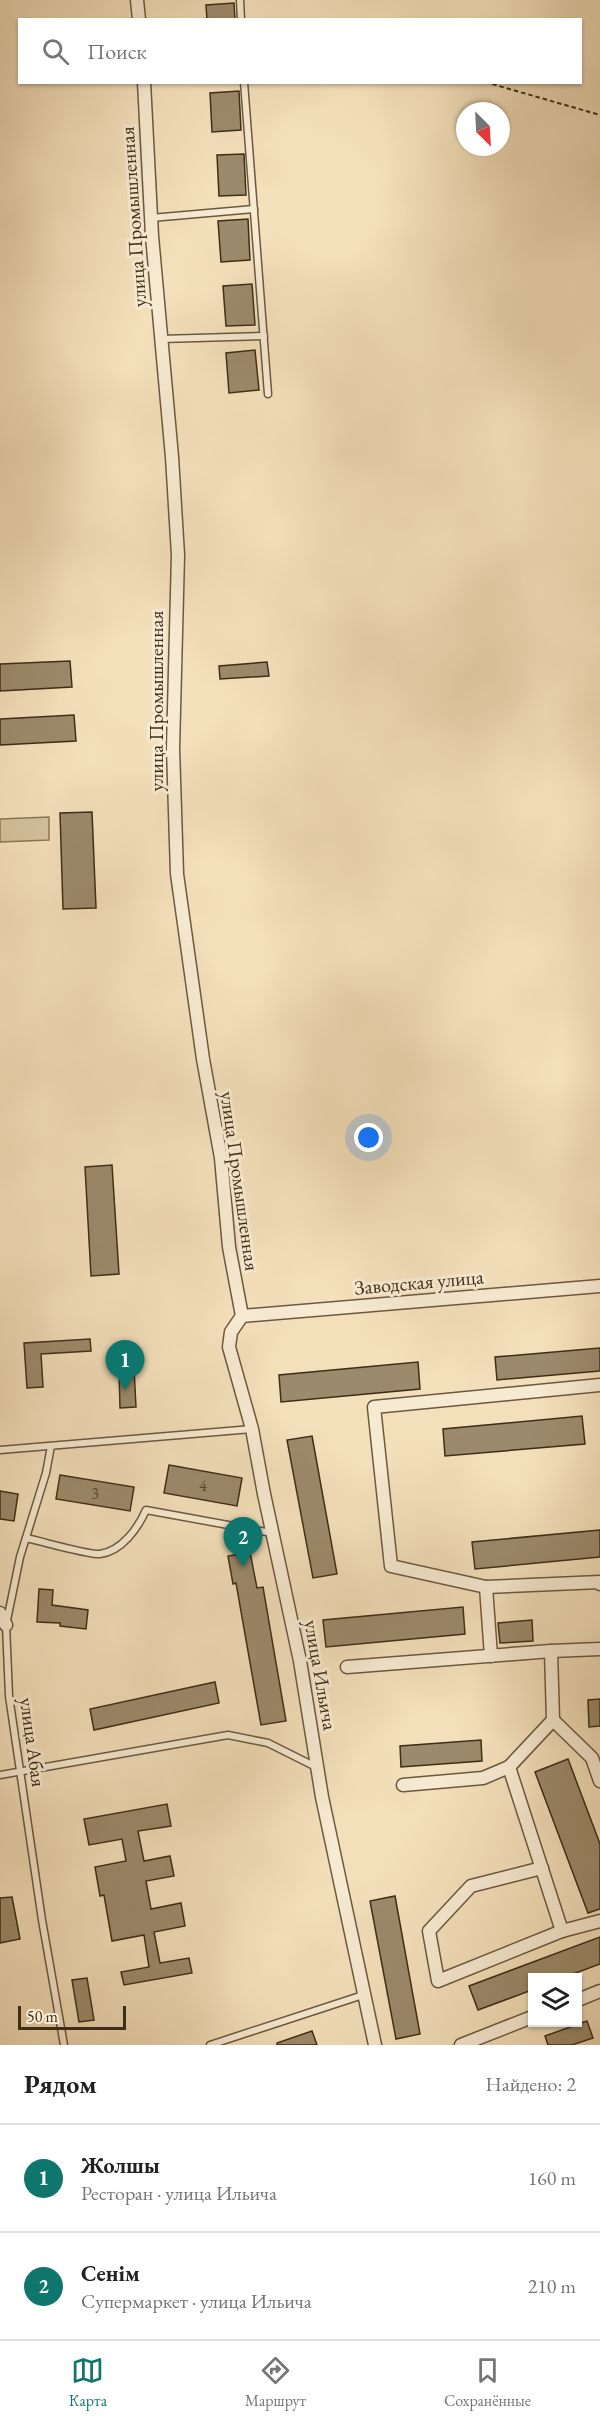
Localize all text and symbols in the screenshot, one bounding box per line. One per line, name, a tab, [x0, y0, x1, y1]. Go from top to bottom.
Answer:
search box	[18, 18, 582, 84]
icon: search	[39, 35, 72, 68]
text: Поиск	[87, 37, 147, 66]
north arrow	[456, 102, 510, 156]
street label: улица Промышленная	[114, 126, 152, 308]
street label: улица Промышленная	[143, 610, 169, 792]
street label: улица Промышленная	[215, 1090, 265, 1273]
your location	[354, 1123, 383, 1152]
street label: Заводская улица	[353, 1263, 485, 1301]
pin: 1	[106, 1340, 144, 1390]
house number: 4	[199, 1475, 207, 1496]
house number: 3	[91, 1483, 99, 1504]
pin: 2	[224, 1518, 262, 1567]
street label: улица Ильича	[299, 1618, 343, 1732]
street label: улица Абая	[14, 1696, 52, 1788]
map controls	[528, 1973, 582, 2027]
button: layers	[528, 1973, 582, 2027]
scale bar	[18, 2003, 126, 2030]
text: 50 m	[27, 2006, 58, 2027]
text: Рядом	[24, 2067, 97, 2101]
text: Найдено: 2	[485, 2071, 576, 2097]
text: Жолшы	[81, 2151, 160, 2180]
text: 1	[38, 2165, 49, 2191]
text: 160 m	[528, 2165, 576, 2191]
text: Ресторан · улица Ильича	[81, 2180, 277, 2206]
text: Сенiм	[81, 2259, 140, 2288]
text: 2	[38, 2273, 49, 2299]
text: 210 m	[528, 2273, 576, 2299]
text: Супермаркет · улица Ильича	[81, 2288, 312, 2314]
tab: Карта	[69, 2354, 107, 2411]
tab: Маршрут	[245, 2354, 306, 2411]
tab: Сохранённые	[444, 2354, 531, 2411]

